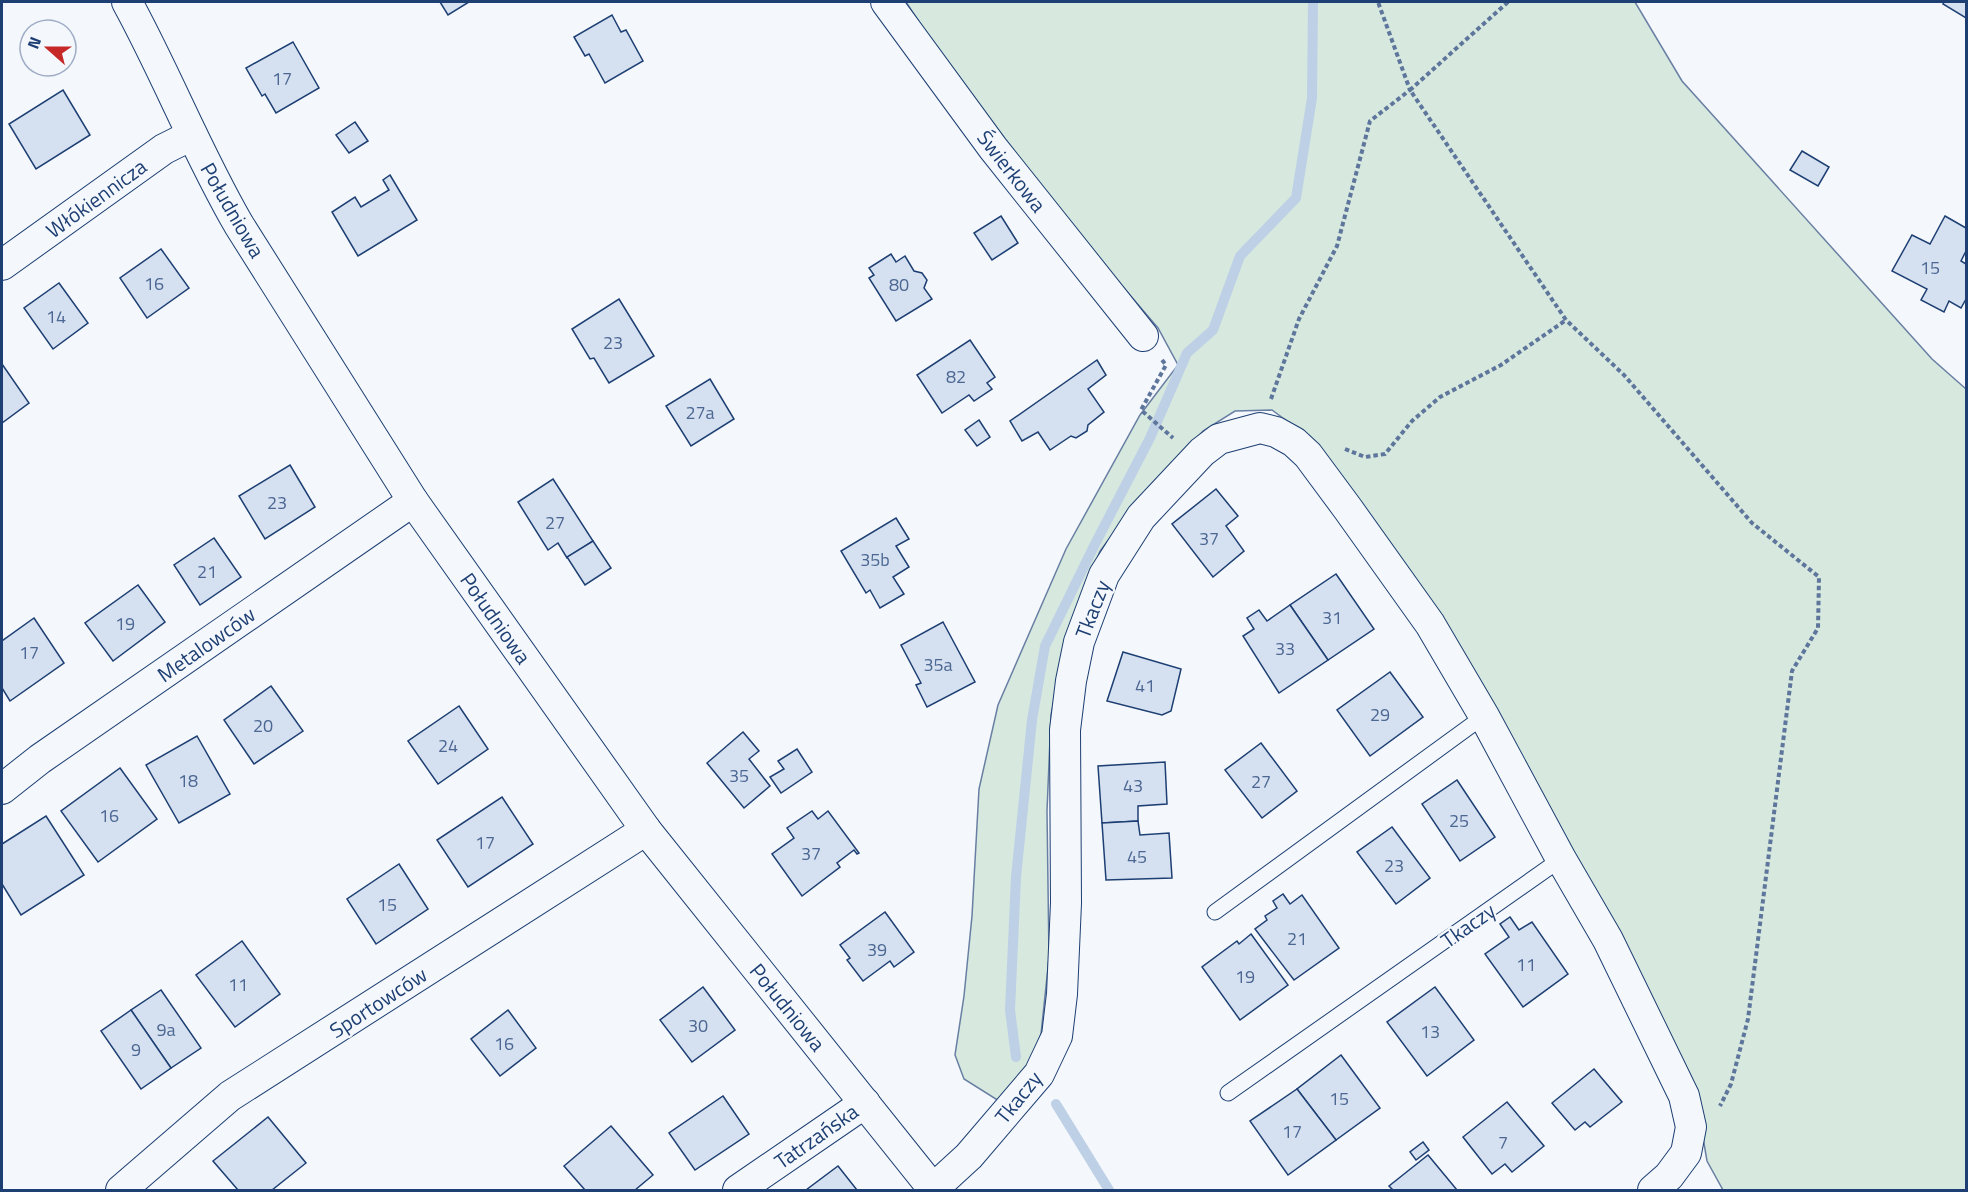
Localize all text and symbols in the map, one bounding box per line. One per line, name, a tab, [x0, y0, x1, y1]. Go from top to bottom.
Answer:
north arrow	[18, 18, 78, 78]
text: N	[21, 33, 47, 52]
house number: 17	[272, 65, 292, 92]
street label: Świerkowa	[970, 123, 1055, 219]
street label: Włókiennicza	[39, 150, 153, 246]
street label: Południowa	[193, 156, 273, 264]
house number: 15	[1920, 254, 1940, 281]
house number: 16	[144, 270, 164, 297]
house number: 80	[889, 271, 909, 298]
house number: 14	[46, 303, 66, 330]
house number: 23	[603, 329, 623, 356]
house number: 82	[946, 363, 966, 390]
house number: 27a	[685, 399, 715, 426]
house number: 23	[267, 489, 287, 516]
house number: 27	[545, 509, 565, 536]
house number: 37	[1199, 525, 1219, 552]
house number: 35b	[860, 546, 890, 573]
house number: 21	[197, 558, 217, 585]
street label: Południowa	[453, 566, 540, 671]
street label: Tkaczy	[1066, 575, 1118, 643]
street label: Metalowców	[150, 598, 262, 690]
house number: 31	[1322, 604, 1342, 631]
house number: 19	[115, 610, 135, 637]
house number: 33	[1275, 635, 1295, 662]
house number: 17	[19, 639, 39, 666]
house number: 35a	[923, 651, 953, 678]
house number: 41	[1135, 672, 1155, 699]
house number: 29	[1370, 701, 1390, 728]
house number: 20	[253, 712, 273, 739]
house number: 24	[438, 732, 458, 759]
house number: 35	[729, 762, 749, 789]
house number: 18	[178, 767, 198, 794]
house number: 27	[1251, 768, 1271, 795]
house number: 43	[1123, 772, 1143, 799]
house number: 16	[99, 802, 119, 829]
house number: 25	[1449, 807, 1469, 834]
house number: 17	[475, 829, 495, 856]
house number: 37	[801, 840, 821, 867]
house number: 45	[1127, 843, 1147, 870]
house number: 23	[1384, 852, 1404, 879]
house number: 15	[377, 891, 397, 918]
street label: Tkaczy	[1434, 895, 1502, 955]
house number: 21	[1287, 925, 1307, 952]
house number: 39	[867, 936, 887, 963]
house number: 11	[1516, 951, 1536, 978]
street label: Południowa	[742, 956, 834, 1058]
street label: Sportowców	[323, 958, 433, 1046]
house number: 19	[1235, 963, 1255, 990]
house number: 11	[228, 971, 248, 998]
house number: 30	[688, 1012, 708, 1039]
house number: 9a	[156, 1016, 176, 1043]
house number: 13	[1420, 1018, 1440, 1045]
house number: 16	[494, 1030, 514, 1057]
house number: 9	[131, 1036, 141, 1063]
street label: Tkaczy	[987, 1063, 1049, 1131]
house number: 15	[1329, 1085, 1349, 1112]
street label: Tatrzańska	[768, 1095, 865, 1177]
house number: 17	[1282, 1118, 1302, 1145]
house number: 7	[1498, 1129, 1508, 1156]

